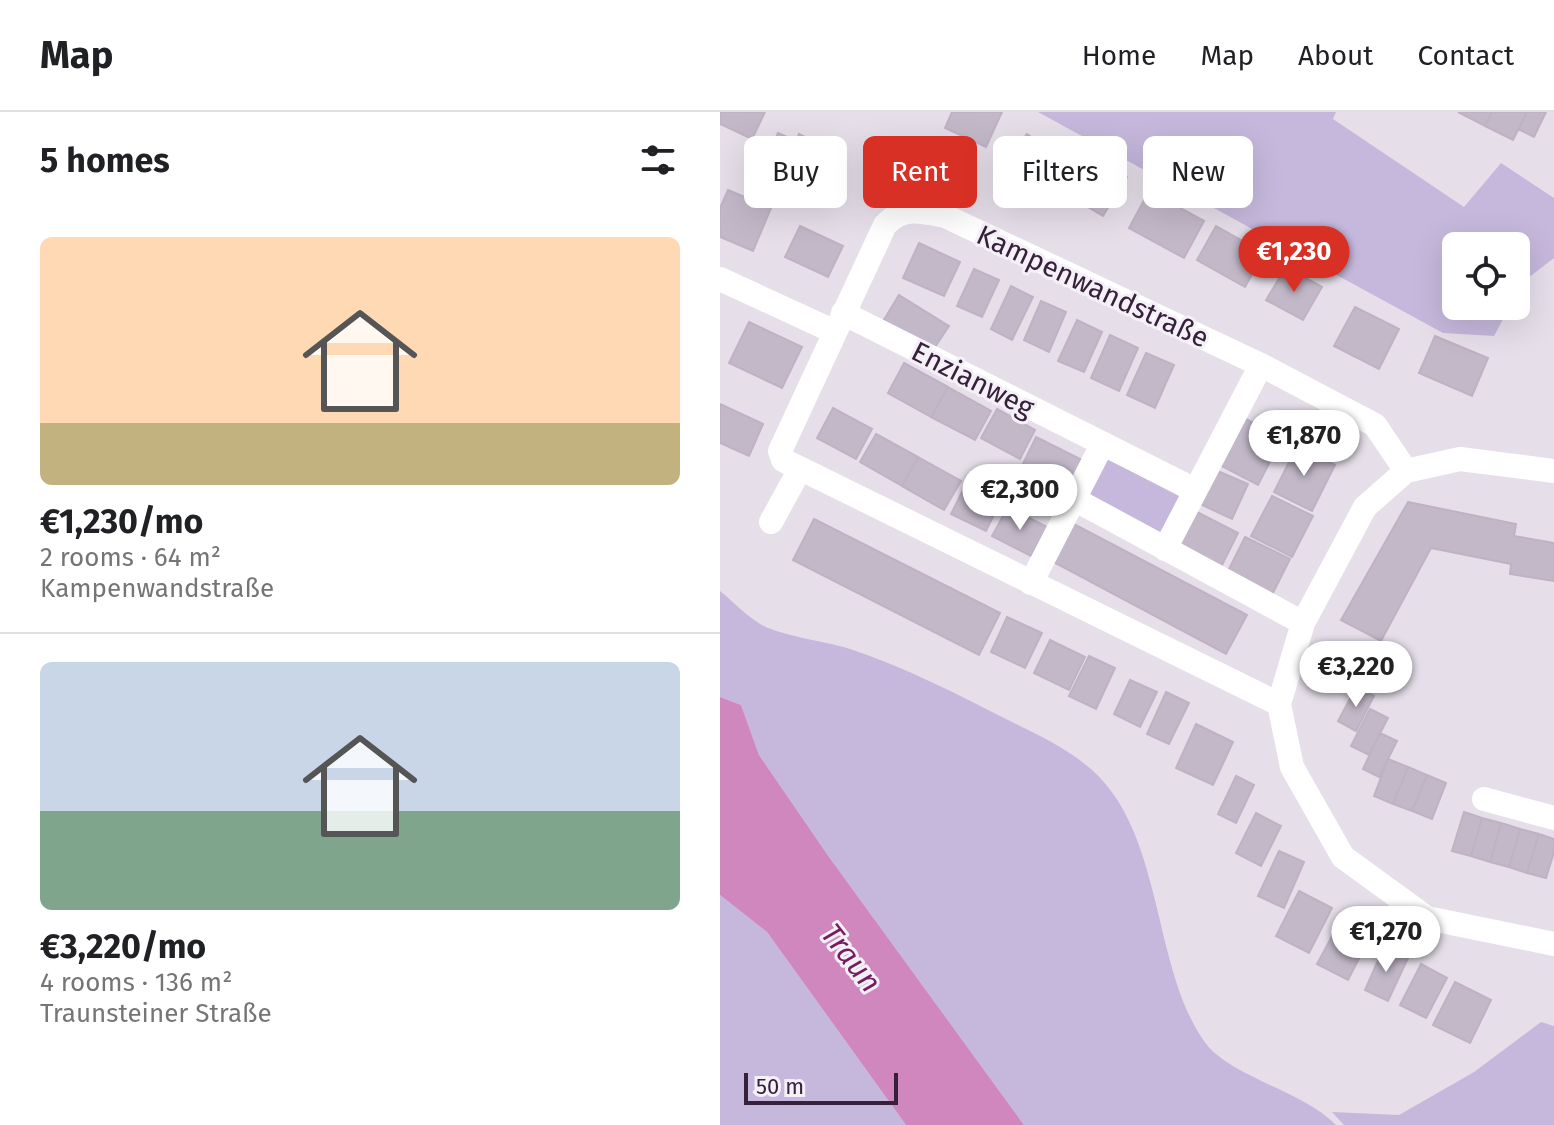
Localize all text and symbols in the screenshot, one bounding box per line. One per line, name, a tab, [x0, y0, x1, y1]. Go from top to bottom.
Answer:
text: Map	[40, 32, 113, 78]
text: Home	[1082, 39, 1156, 72]
text: Map	[1200, 39, 1254, 72]
text: About	[1298, 39, 1373, 72]
text: Contact	[1417, 39, 1514, 72]
chip: Buy	[744, 136, 847, 208]
chip: Rent	[863, 136, 977, 208]
chip: Filters	[993, 136, 1127, 208]
chip: New	[1143, 136, 1253, 208]
icon: filters	[636, 138, 680, 182]
text: 5 homes	[40, 140, 170, 181]
street label: Kampenwandstraße	[972, 218, 1214, 355]
pin: €1,230	[1229, 226, 1359, 294]
map controls	[1442, 232, 1530, 320]
button: locate	[1442, 232, 1530, 320]
text: €1,230	[1257, 236, 1331, 267]
icon: home	[288, 289, 432, 433]
street label: Enzianweg	[906, 335, 1040, 424]
pin: €1,870	[1239, 410, 1369, 478]
text: €1,870	[1267, 420, 1341, 451]
pin: €2,300	[955, 464, 1085, 532]
text: €2,300	[980, 474, 1060, 505]
text: €1,230/mo	[40, 501, 203, 542]
text: 2 rooms · 64 m²	[40, 542, 221, 573]
text: Kampenwandstraße	[40, 573, 274, 604]
pin: €3,220	[1291, 641, 1421, 709]
text: €3,220	[1317, 651, 1395, 682]
icon: home	[288, 714, 432, 858]
pin: €1,270	[1321, 906, 1451, 974]
text: €1,270	[1349, 916, 1423, 947]
water label: Traun	[813, 917, 889, 999]
text: €3,220/mo	[40, 926, 206, 967]
text: 4 rooms · 136 m²	[40, 967, 232, 998]
text: Traunsteiner Straße	[40, 998, 272, 1029]
scale bar	[744, 1069, 898, 1105]
text: 50 m	[756, 1073, 804, 1100]

